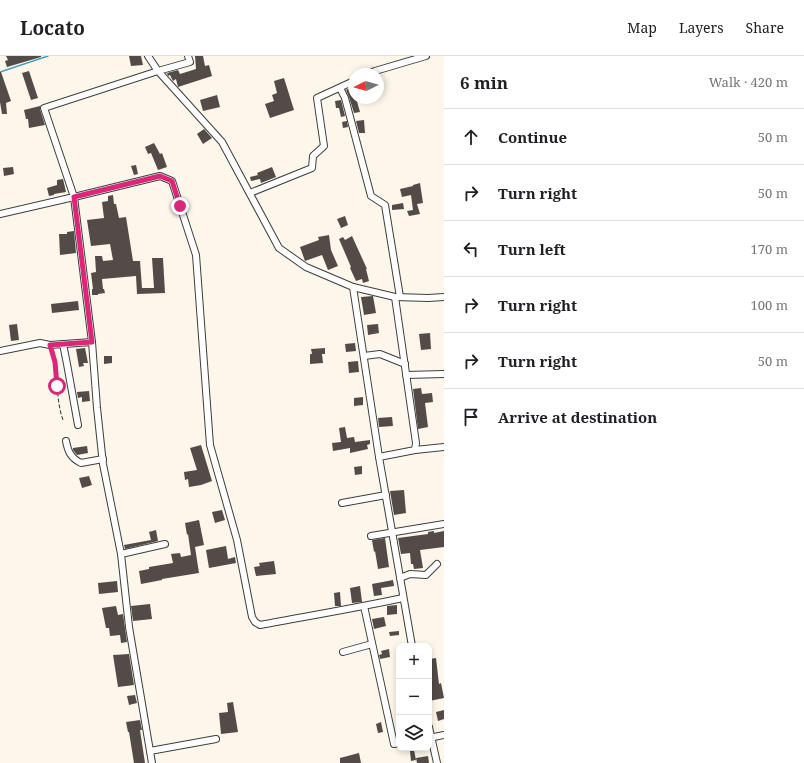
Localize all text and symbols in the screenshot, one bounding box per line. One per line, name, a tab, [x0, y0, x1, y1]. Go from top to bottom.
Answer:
text: Locato	[20, 15, 85, 41]
text: Map	[627, 18, 657, 37]
text: Layers	[679, 18, 724, 37]
text: Share	[746, 18, 784, 37]
north arrow	[348, 68, 384, 104]
text: 6 min	[460, 71, 508, 94]
text: Walk · 420 m	[709, 73, 788, 91]
icon: ahead	[460, 126, 482, 148]
text: Continue	[498, 127, 567, 147]
text: 50 m	[758, 128, 788, 146]
icon: right	[460, 182, 482, 204]
text: Turn right	[498, 183, 577, 203]
text: 50 m	[758, 184, 788, 202]
route end	[171, 197, 189, 215]
icon: left	[460, 238, 482, 260]
text: Turn left	[498, 239, 566, 259]
text: 170 m	[751, 240, 788, 258]
icon: right	[460, 294, 482, 316]
text: Turn right	[498, 295, 577, 315]
text: 100 m	[751, 296, 788, 314]
icon: right	[460, 350, 482, 372]
text: Turn right	[498, 351, 577, 371]
text: 50 m	[758, 352, 788, 370]
route start	[48, 377, 66, 395]
icon: arrive	[460, 406, 482, 428]
text: Arrive at destination	[498, 407, 657, 427]
map controls	[396, 643, 432, 751]
button: +	[396, 643, 432, 679]
button: −	[396, 679, 432, 715]
button: layers	[396, 715, 432, 751]

